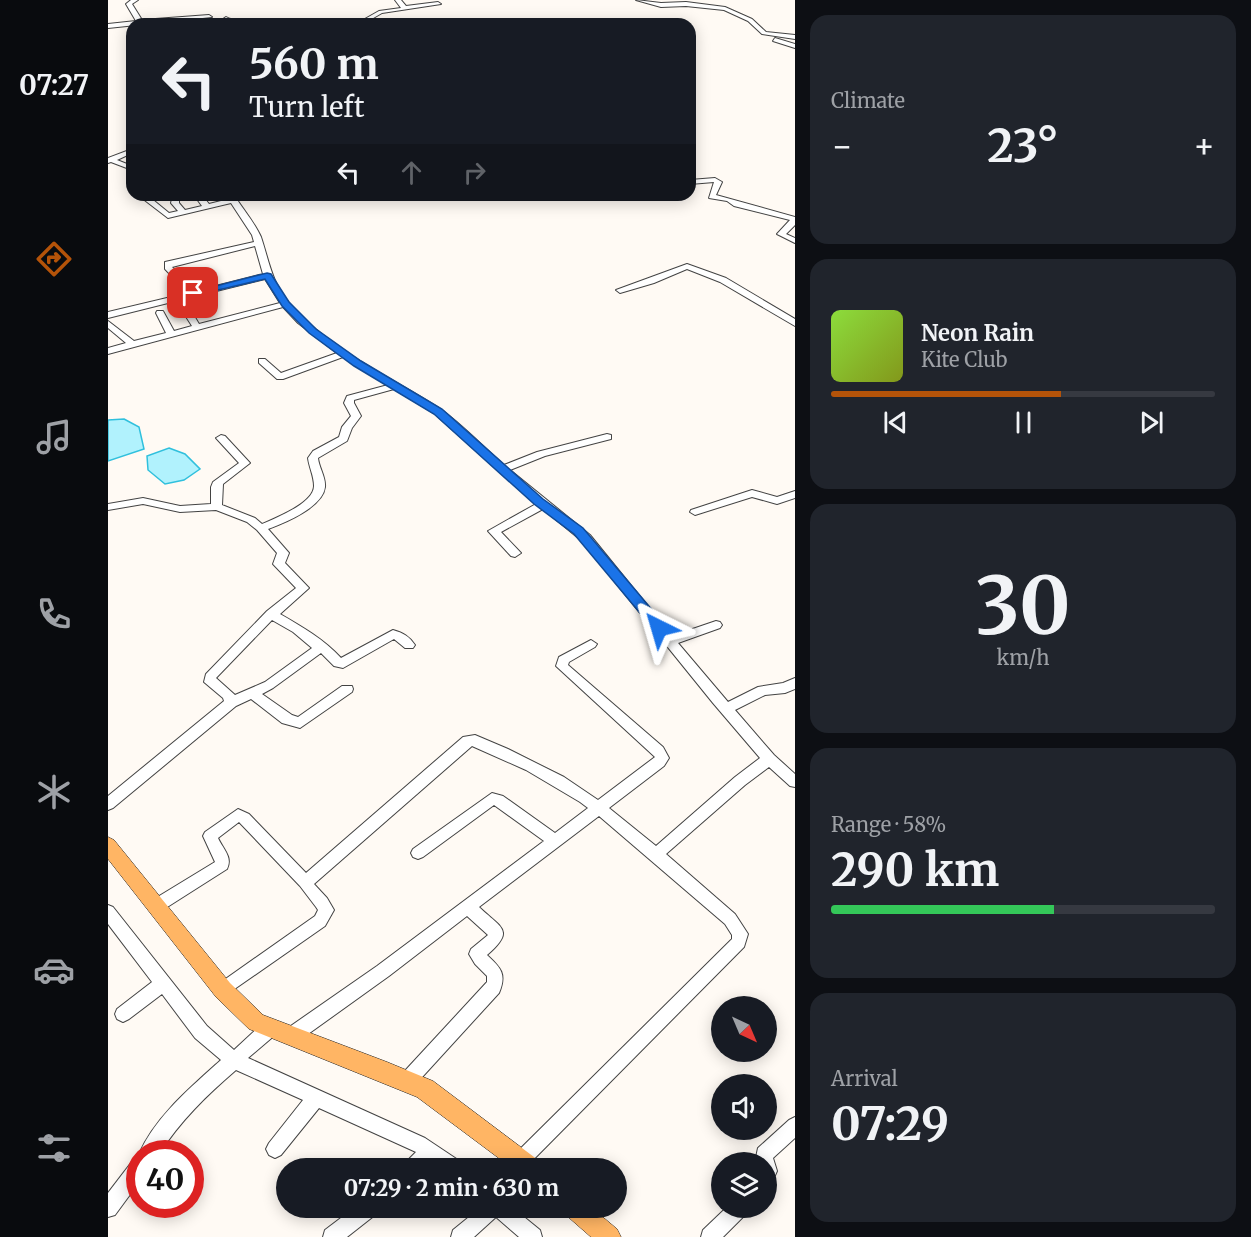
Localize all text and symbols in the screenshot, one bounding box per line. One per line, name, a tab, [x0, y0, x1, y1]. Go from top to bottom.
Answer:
text: 560 m	[249, 38, 379, 90]
icon: left	[150, 42, 228, 120]
text: 07:27	[19, 68, 89, 102]
text: Climate	[831, 88, 905, 113]
text: Turn left	[249, 90, 364, 124]
text: 23°	[987, 118, 1059, 174]
text: −	[831, 126, 853, 167]
text: +	[1193, 126, 1215, 167]
icon: left	[332, 156, 365, 189]
icon: ahead	[395, 156, 428, 189]
icon: right	[458, 156, 491, 189]
icon: directions	[33, 238, 75, 280]
pin	[167, 267, 218, 318]
icon: arrive	[176, 276, 209, 309]
text: Neon Rain	[921, 319, 1034, 347]
text: Kite Club	[921, 347, 1007, 372]
icon: previous	[879, 406, 912, 439]
icon: pause	[1007, 406, 1040, 439]
icon: next	[1135, 406, 1168, 439]
icon: music	[33, 416, 75, 458]
text: 30	[975, 557, 1071, 655]
icon: phone	[33, 593, 75, 635]
position arrow	[627, 596, 691, 660]
text: km/h	[997, 645, 1049, 670]
icon: climate	[33, 771, 75, 813]
text: Range · 58%	[831, 812, 946, 837]
text: 290 km	[831, 842, 999, 898]
icon: car	[33, 949, 75, 991]
north arrow	[711, 996, 777, 1062]
map controls	[711, 996, 777, 1218]
text: Arrival	[831, 1066, 898, 1091]
button: sound	[711, 1074, 777, 1140]
text: 07:29	[831, 1096, 949, 1152]
icon: filters	[33, 1127, 75, 1169]
speed limit sign: 40	[126, 1140, 204, 1218]
button: layers	[711, 1152, 777, 1218]
text: 07:29 · 2 min · 630 m	[344, 1174, 559, 1202]

